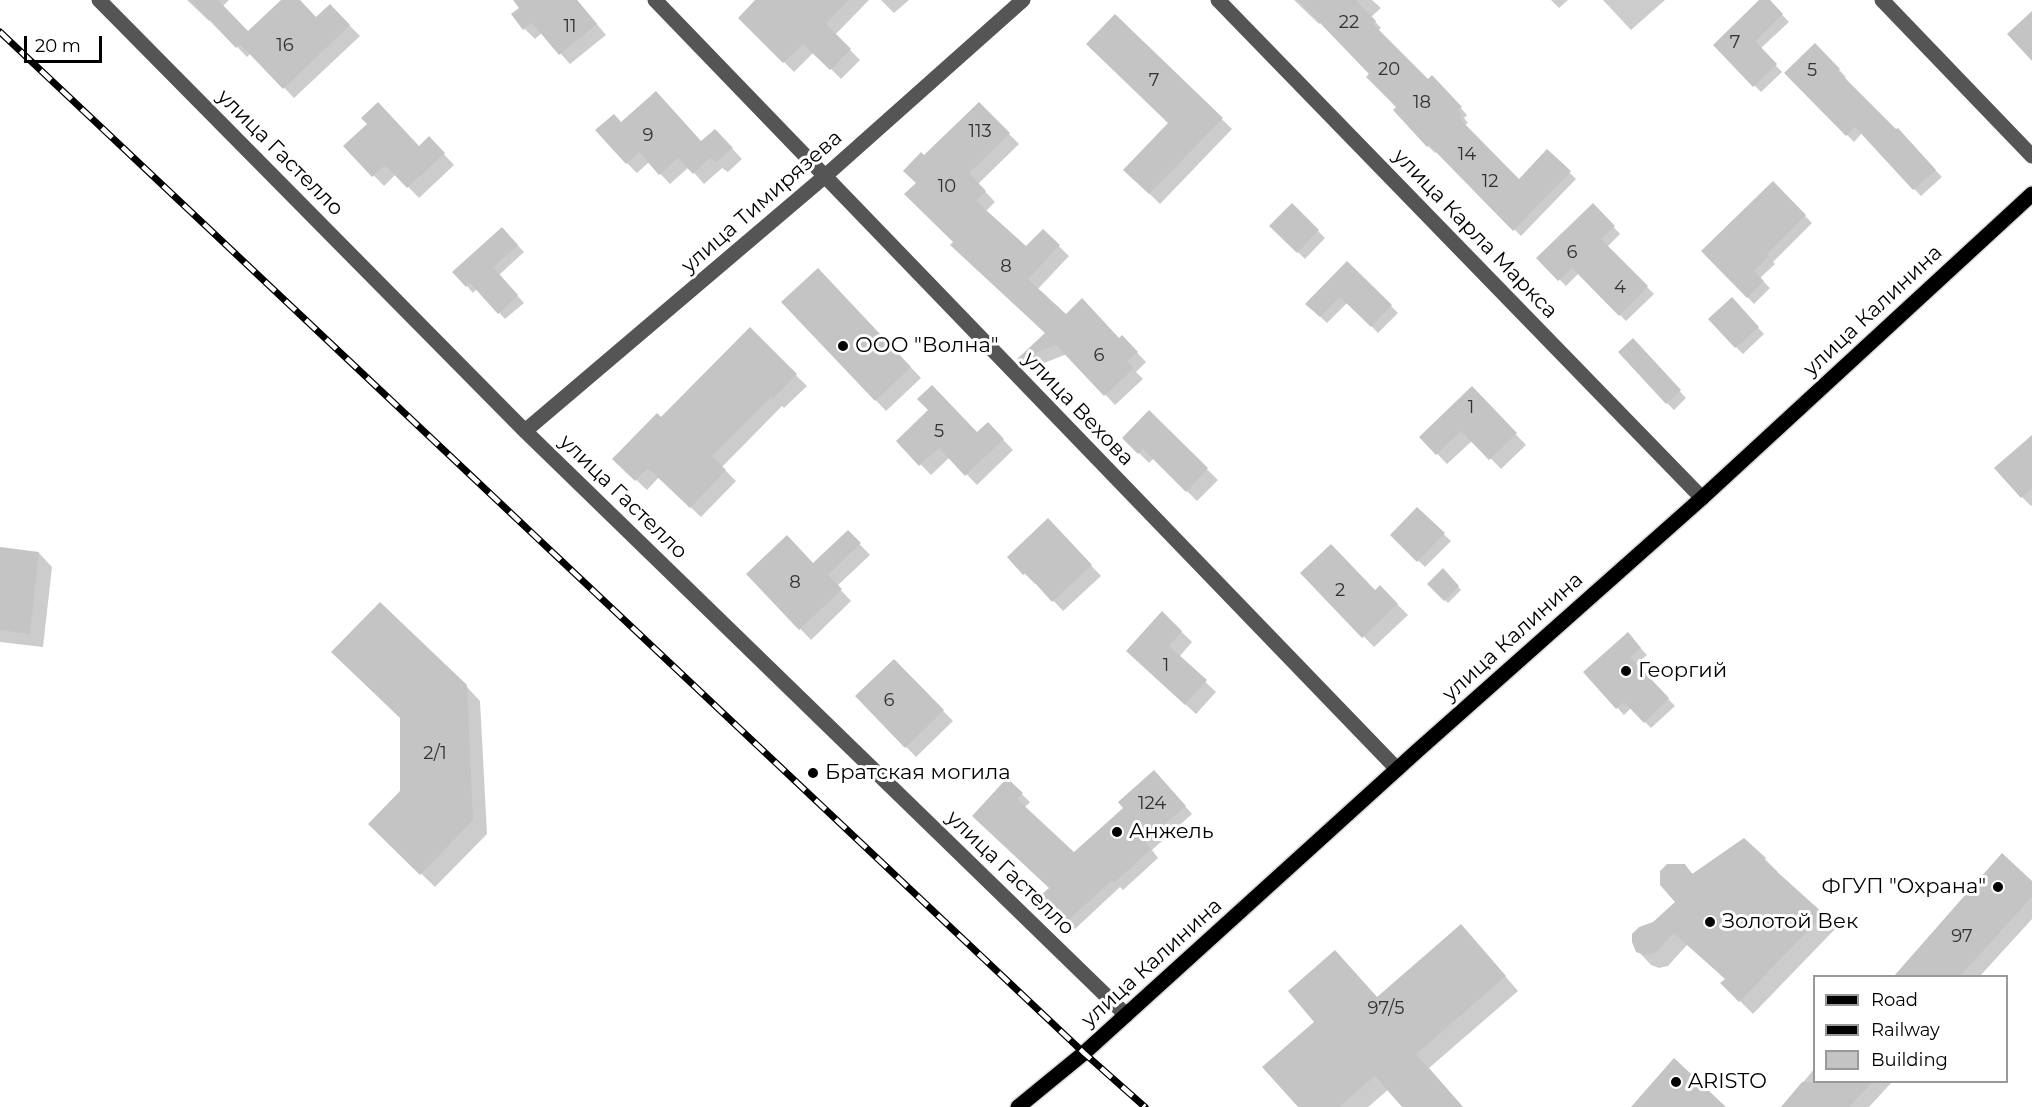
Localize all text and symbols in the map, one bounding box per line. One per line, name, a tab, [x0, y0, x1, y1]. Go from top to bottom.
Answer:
house number: 22	[1339, 12, 1359, 34]
house number: 11	[564, 16, 576, 38]
scale bar	[27, 24, 105, 62]
house number: 7	[1730, 32, 1740, 54]
text: 20 m	[35, 35, 81, 57]
house number: 16	[276, 35, 294, 57]
house number: 20	[1378, 59, 1400, 81]
house number: 5	[1807, 60, 1817, 82]
house number: 7	[1149, 70, 1159, 92]
street label: улица Гастелло	[212, 85, 348, 221]
house number: 18	[1413, 92, 1431, 114]
house number: 113	[968, 121, 992, 143]
house number: 9	[643, 125, 653, 147]
street label: улица Тимирязева	[677, 125, 847, 279]
street label: улица Карла Маркса	[1387, 144, 1563, 324]
house number: 14	[1458, 144, 1476, 166]
house number: 12	[1482, 171, 1498, 193]
house number: 10	[938, 176, 956, 198]
street label: улица Калинина	[1798, 240, 1948, 382]
house number: 6	[1567, 242, 1577, 264]
house number: 8	[1000, 256, 1012, 278]
house number: 4	[1614, 277, 1626, 299]
place label: ООО "Волна"	[855, 333, 998, 359]
marker: ООО "Волна"	[836, 339, 850, 353]
house number: 6	[1094, 345, 1104, 367]
street label: улица Вехова	[1017, 347, 1139, 471]
house number: 1	[1468, 397, 1474, 419]
house number: 5	[934, 421, 944, 443]
street label: улица Гастелло	[554, 429, 692, 565]
street label: улица Калинина	[1438, 567, 1588, 707]
house number: 8	[789, 572, 801, 594]
house number: 2	[1335, 580, 1345, 602]
house number: 1	[1163, 655, 1169, 677]
place label: Георгий	[1638, 658, 1727, 684]
marker: Георгий	[1619, 664, 1633, 678]
house number: 6	[884, 690, 894, 712]
house number: 2/1	[423, 743, 447, 765]
place label: Братская могила	[825, 760, 1010, 786]
marker: Братская могила	[806, 766, 820, 780]
house number: 124	[1138, 793, 1166, 815]
street label: улица Гастелло	[941, 805, 1079, 941]
place label: Анжель	[1129, 819, 1214, 845]
marker: Анжель	[1110, 825, 1124, 839]
place label: ФГУП "Охрана"	[1822, 874, 1986, 900]
marker: ФГУП "Охрана"	[1991, 880, 2005, 894]
street label: улица Калинина	[1077, 893, 1227, 1033]
place label: Золотой Век	[1722, 909, 1858, 935]
marker: Золотой Век	[1703, 915, 1717, 929]
house number: 97	[1951, 926, 1973, 948]
legend	[1813, 975, 2008, 1083]
text: Road	[1871, 989, 1918, 1011]
house number: 97/5	[1368, 998, 1404, 1020]
text: Railway	[1871, 1019, 1940, 1041]
text: Building	[1871, 1049, 1948, 1071]
place label: ARISTO	[1688, 1069, 1767, 1095]
marker: ARISTO	[1669, 1075, 1683, 1089]

